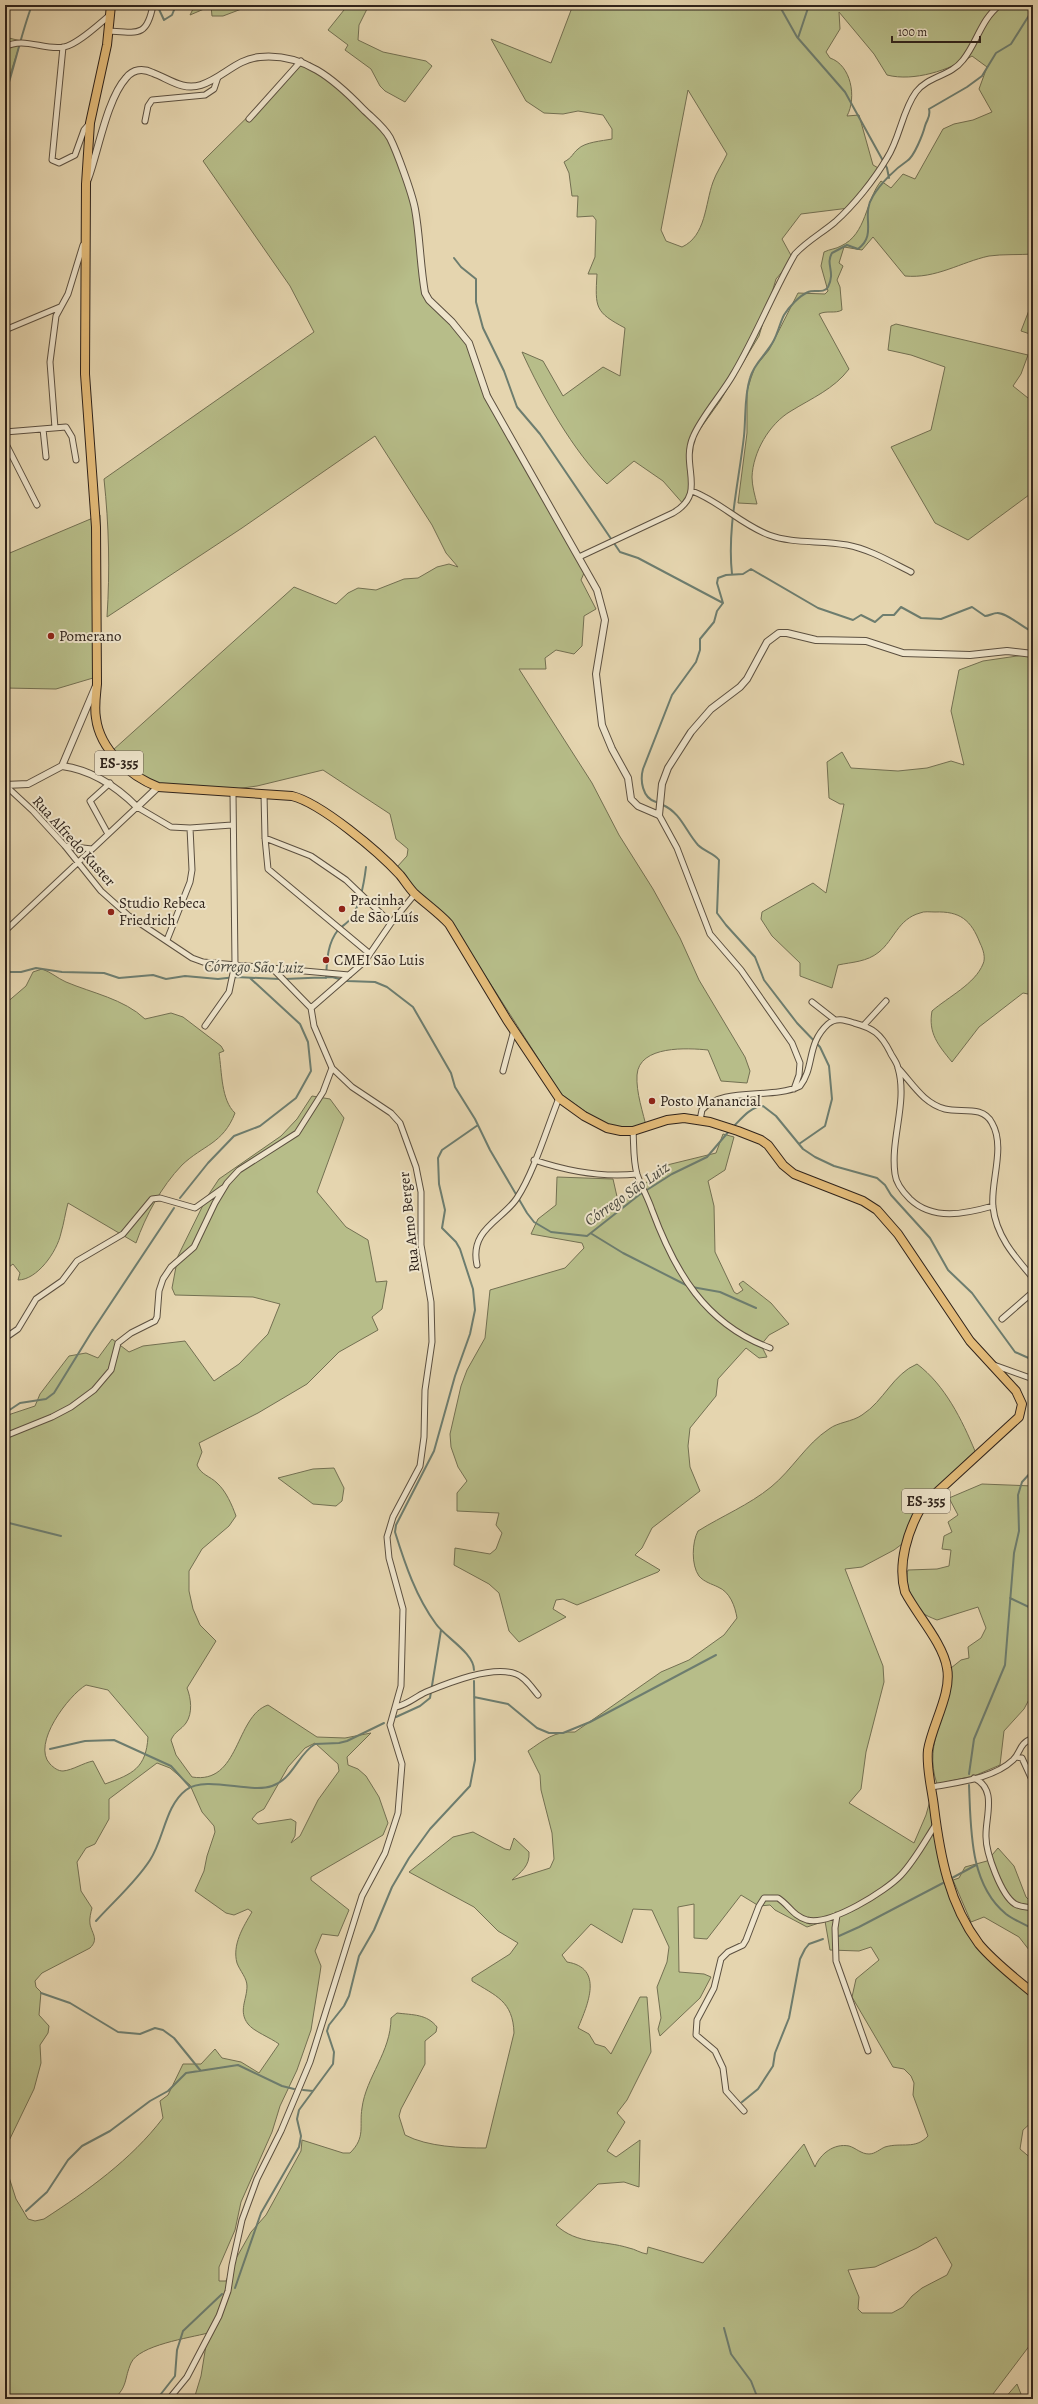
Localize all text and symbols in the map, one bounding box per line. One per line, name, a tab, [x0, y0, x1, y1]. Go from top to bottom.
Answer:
scale bar	[892, 18, 980, 44]
text: 100 m	[898, 24, 927, 40]
place label: Pomerano	[59, 626, 122, 646]
marker: Pomerano	[46, 631, 56, 641]
road number: ES-355	[95, 751, 143, 775]
street label: Rua Alfredo Kuster	[28, 791, 120, 891]
place label: Pracinha de São Luís	[350, 890, 419, 927]
place label: Studio Rebeca Friedrich	[119, 893, 206, 930]
marker: Pracinha de São Luís	[337, 904, 347, 914]
marker: Studio Rebeca Friedrich	[106, 907, 116, 917]
place label: CMEI São Luis	[334, 950, 424, 970]
water label: Córrego São Luiz	[204, 955, 304, 979]
marker: CMEI São Luis	[321, 955, 331, 965]
place label: Posto Manancial	[660, 1091, 761, 1111]
marker: Posto Manancial	[647, 1096, 657, 1106]
water label: Córrego São Luiz	[580, 1156, 674, 1231]
street label: Rua Arno Berger	[394, 1171, 424, 1273]
road number: ES-355	[902, 1489, 950, 1513]

